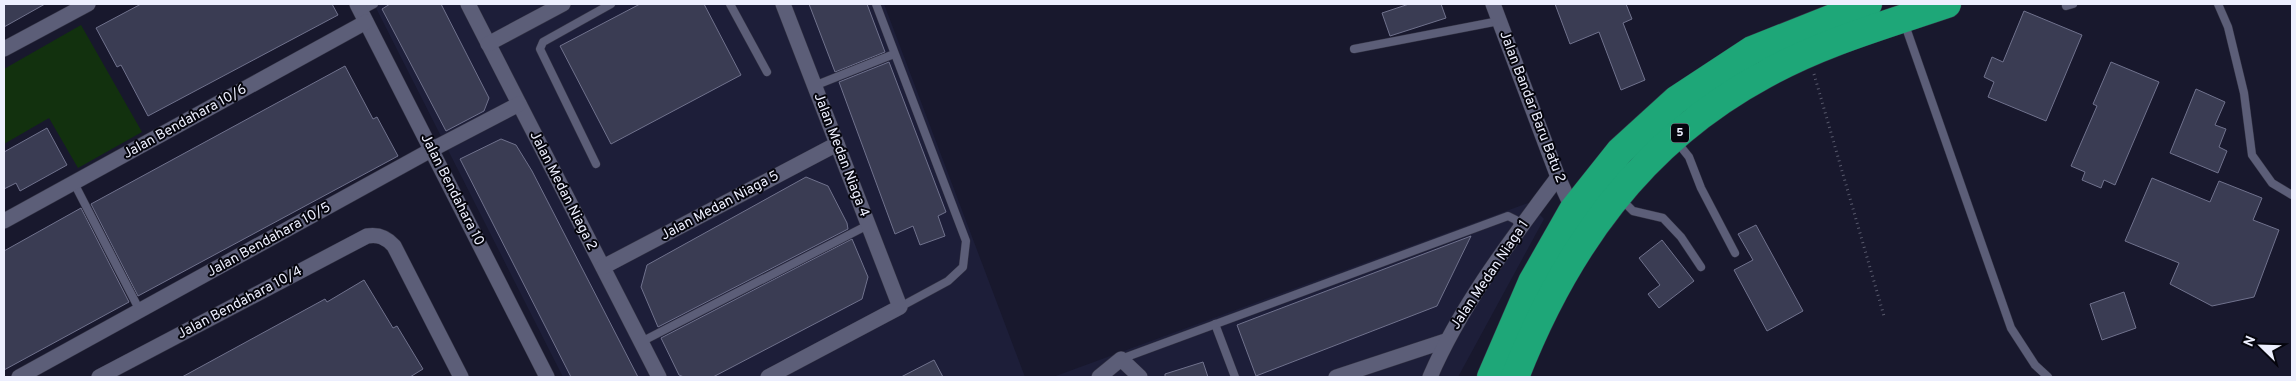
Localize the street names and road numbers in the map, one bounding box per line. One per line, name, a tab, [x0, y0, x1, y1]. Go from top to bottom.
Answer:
street label: Jalan Bandar Baru Batu 2	[1495, 29, 1569, 185]
street label: Jalan Bendahara 10/6	[120, 81, 250, 163]
street label: Jalan Medan Niaga 4	[810, 91, 872, 219]
road number: 5	[1671, 124, 1689, 142]
street label: Jalan Medan Niaga 2	[526, 129, 600, 253]
street label: Jalan Bendahara 10	[416, 131, 488, 249]
street label: Jalan Medan Niaga 5	[658, 168, 782, 244]
street label: Jalan Bendahara 10/5	[204, 199, 334, 281]
street label: Jalan Medan Niaga 1	[1447, 217, 1533, 333]
street label: Jalan Bendahara 10/4	[175, 263, 305, 343]

